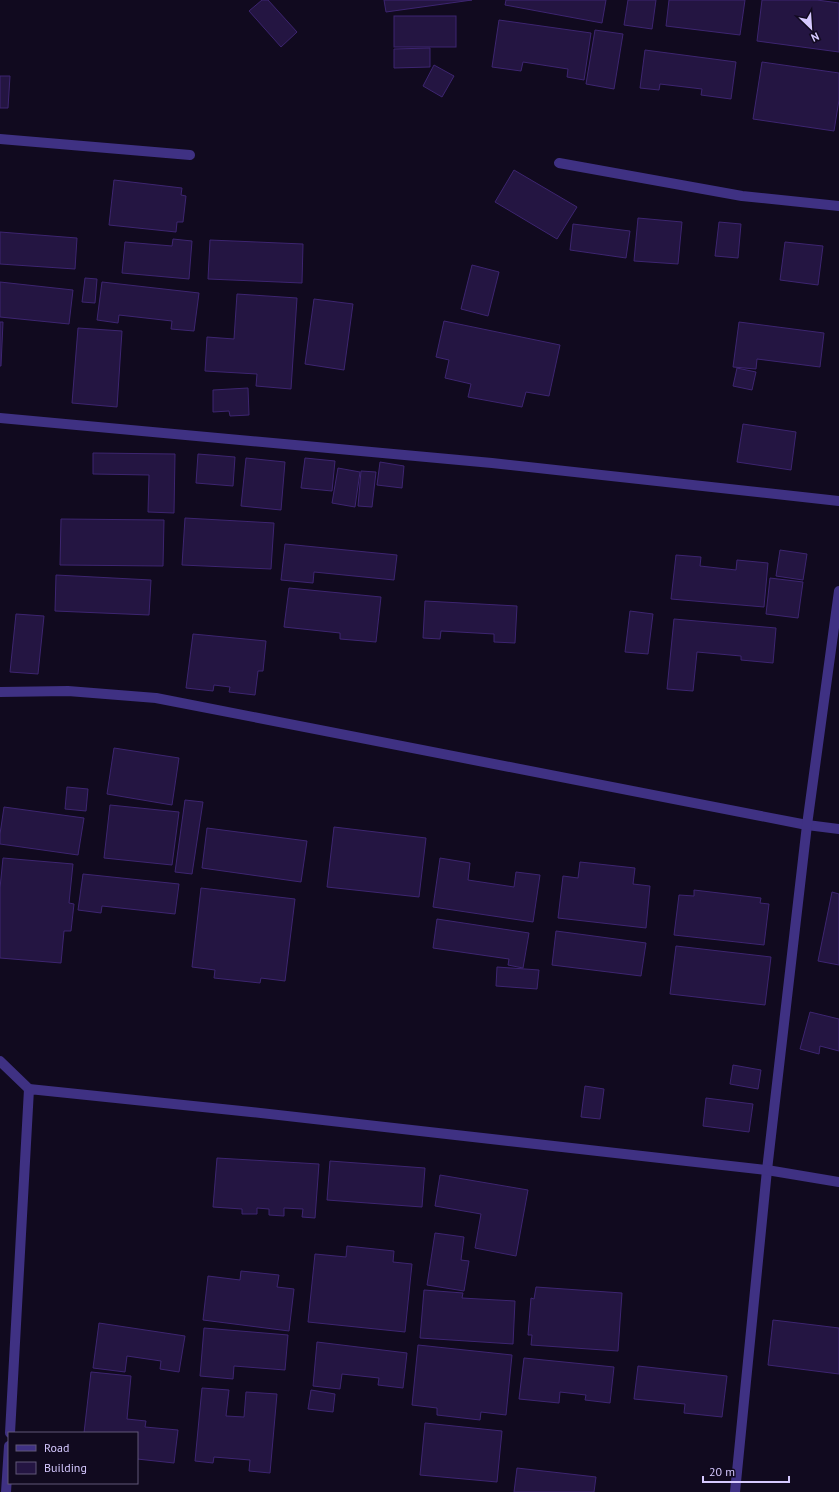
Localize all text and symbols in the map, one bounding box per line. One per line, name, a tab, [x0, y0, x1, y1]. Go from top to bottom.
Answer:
north arrow	[791, 8, 831, 48]
text: N	[809, 29, 821, 45]
legend	[8, 1432, 138, 1484]
text: Road	[44, 1440, 69, 1455]
scale bar	[703, 1458, 789, 1484]
text: Building	[44, 1460, 87, 1475]
text: 20 m	[709, 1464, 735, 1479]

